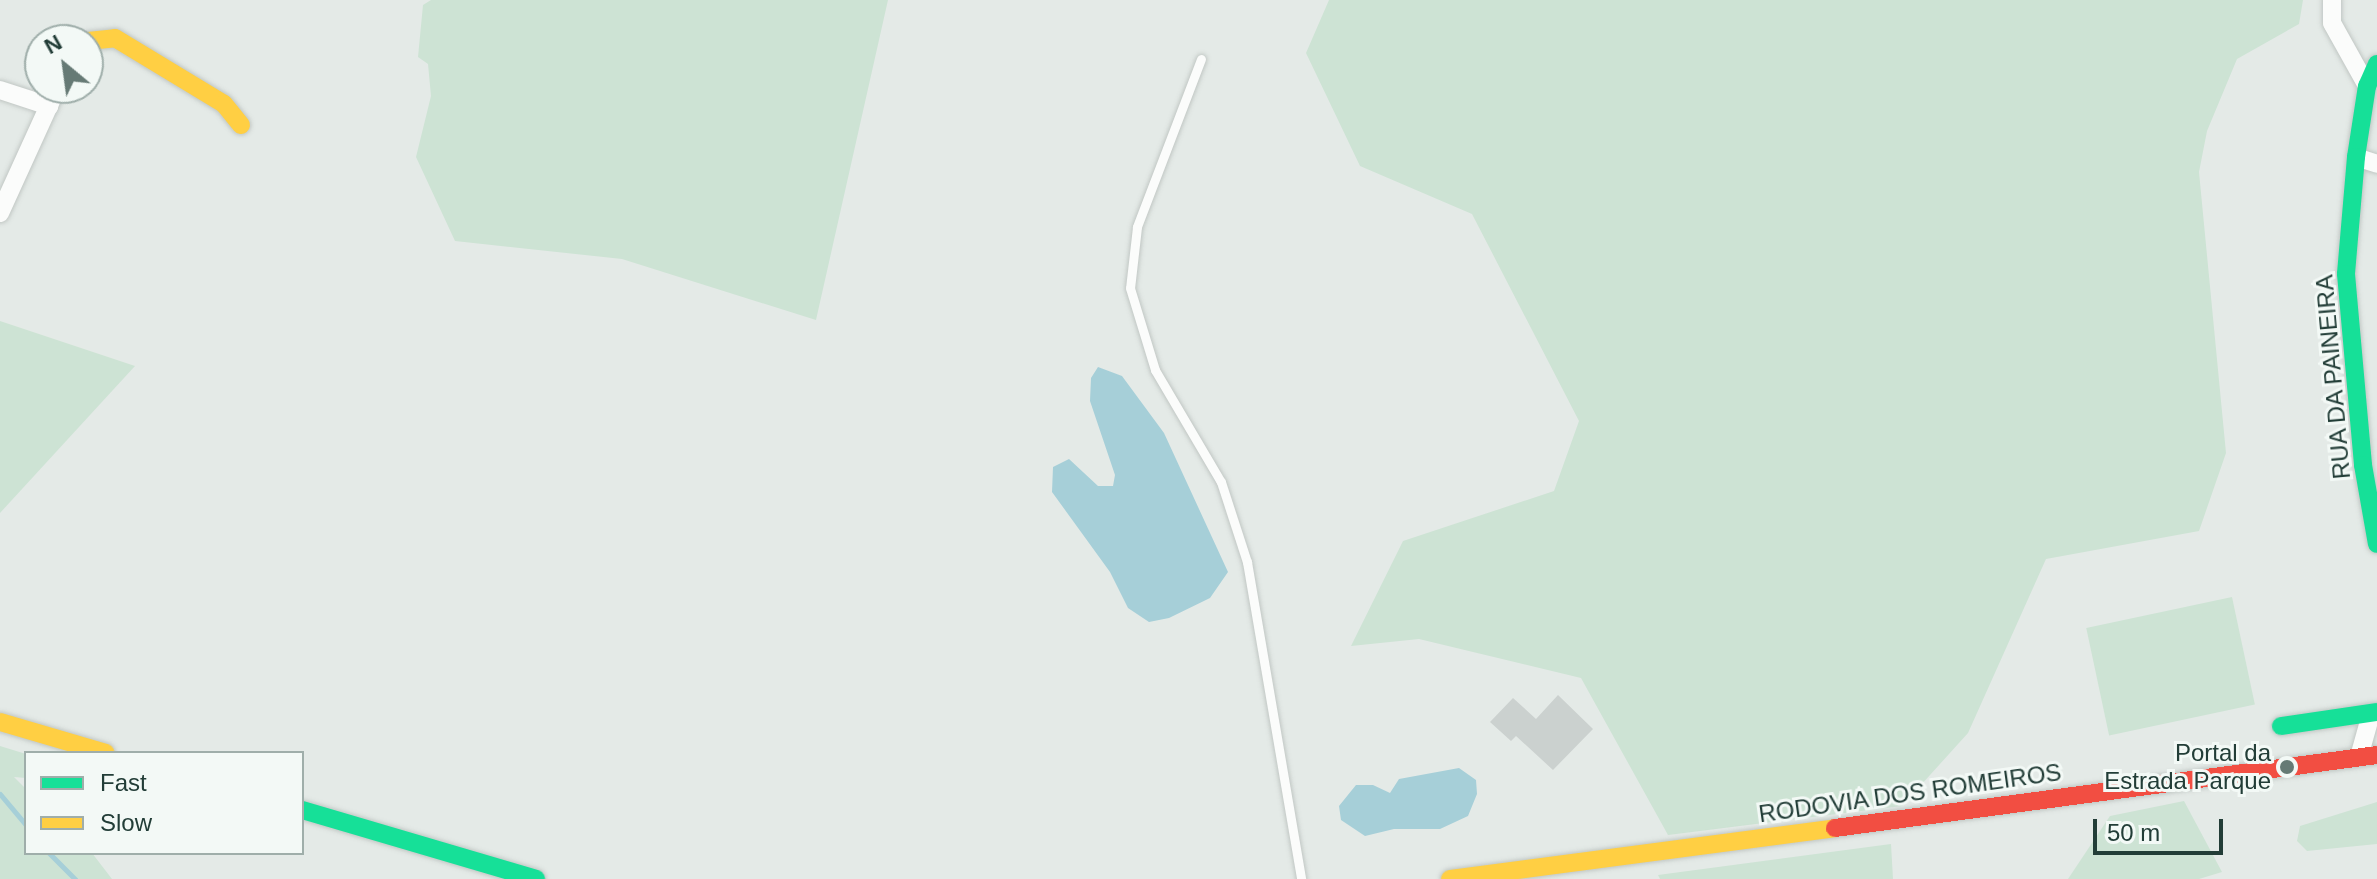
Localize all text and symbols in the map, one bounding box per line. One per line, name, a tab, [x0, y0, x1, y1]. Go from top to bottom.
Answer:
north arrow	[24, 24, 104, 104]
text: N	[40, 30, 66, 59]
street label: RUA DA PAINEIRA	[2310, 272, 2356, 482]
place label: Portal da Estrada Parque	[2104, 739, 2271, 795]
legend	[24, 751, 304, 855]
street label: RODOVIA DOS ROMEIROS	[1756, 757, 2064, 829]
marker: Portal da Estrada Parque	[2278, 758, 2296, 776]
text: Fast	[100, 769, 147, 796]
scale bar	[2097, 803, 2227, 853]
text: Slow	[100, 809, 152, 836]
text: 50 m	[2107, 819, 2160, 846]

